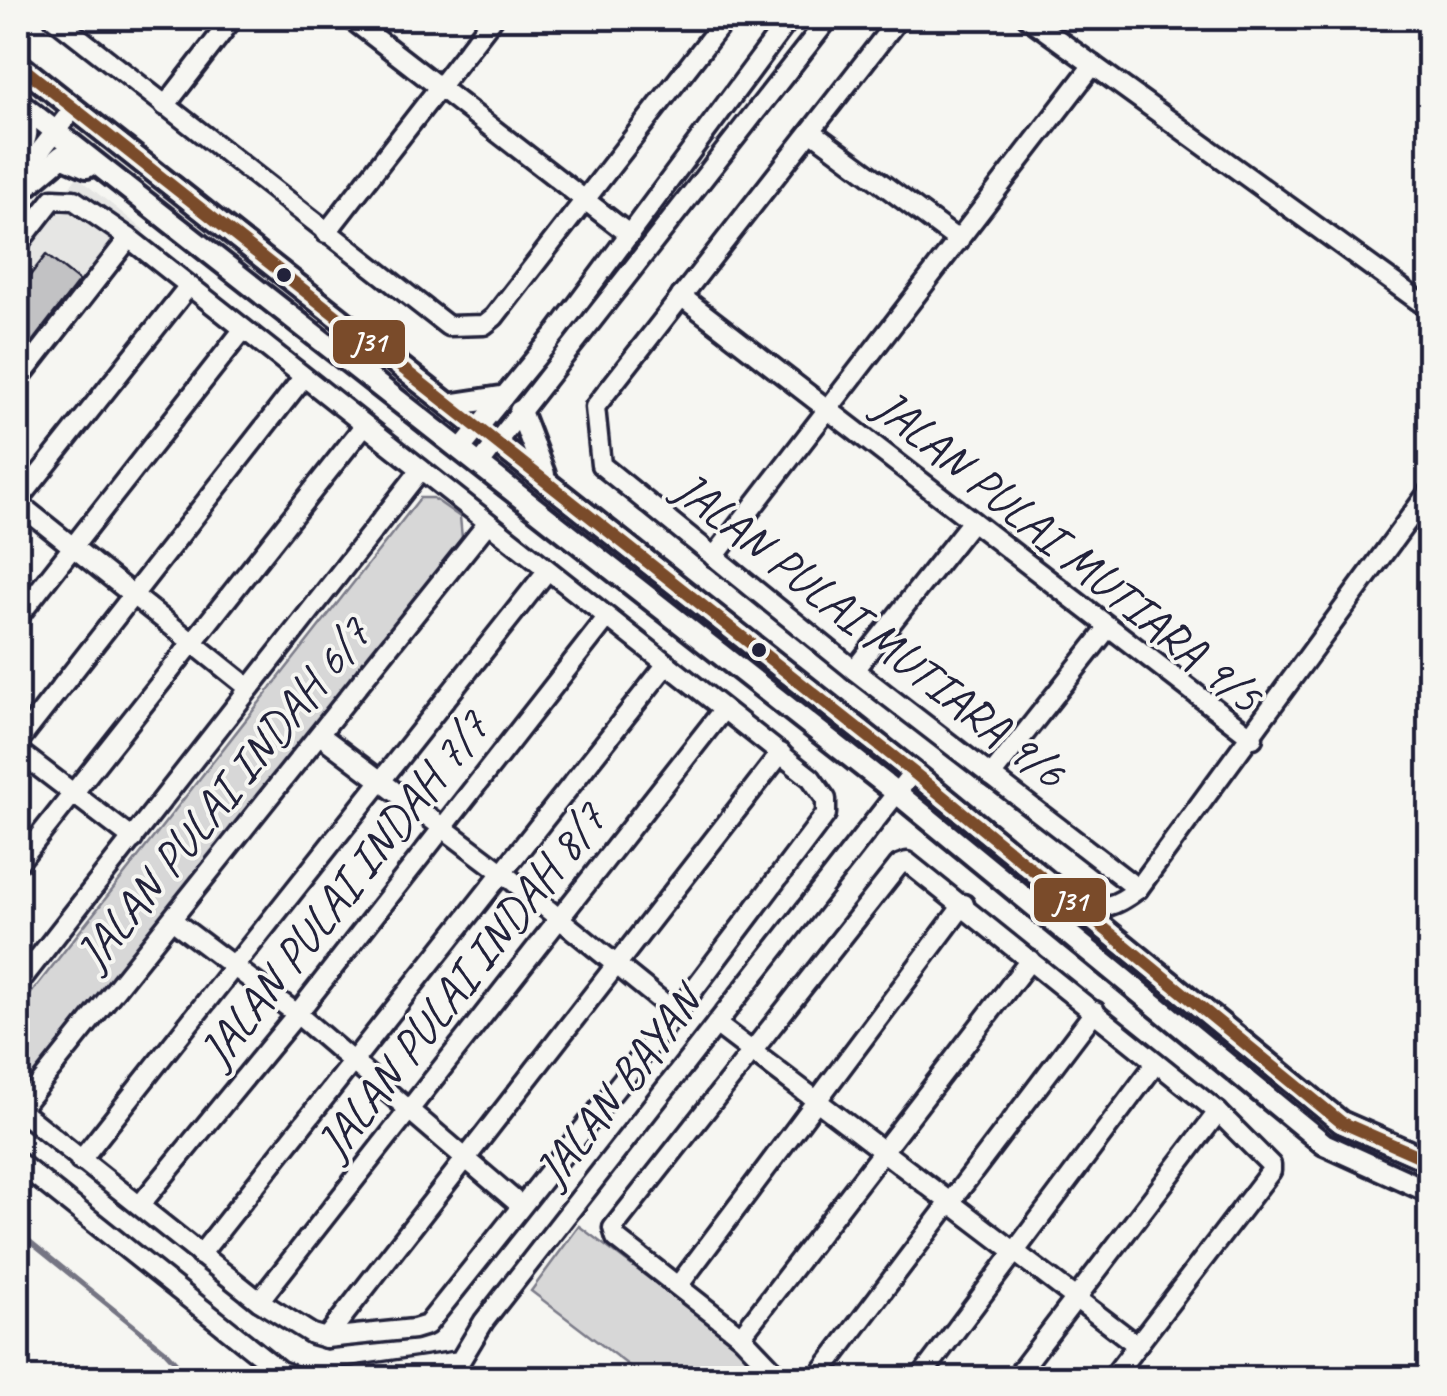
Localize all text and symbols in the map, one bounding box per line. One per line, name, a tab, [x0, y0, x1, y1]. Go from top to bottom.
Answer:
unlabelled marker	[274, 265, 294, 285]
line badge: J31	[331, 318, 407, 366]
text: J31	[350, 324, 389, 359]
street label: JALAN PULAI MUTIARA 9/5	[861, 375, 1276, 727]
street label: JALAN PULAI MUTIARA 9/6	[661, 457, 1080, 802]
street label: JALAN PULAI INDAH 6/7	[61, 603, 385, 983]
unlabelled marker	[749, 640, 769, 660]
street label: JALAN PULAI INDAH 7/7	[185, 696, 503, 1080]
street label: JALAN PULAI INDAH 8/7	[302, 788, 620, 1172]
line badge: J31	[1032, 876, 1108, 924]
text: J31	[1051, 883, 1090, 918]
street label: JALAN BAYAN	[520, 969, 719, 1200]

